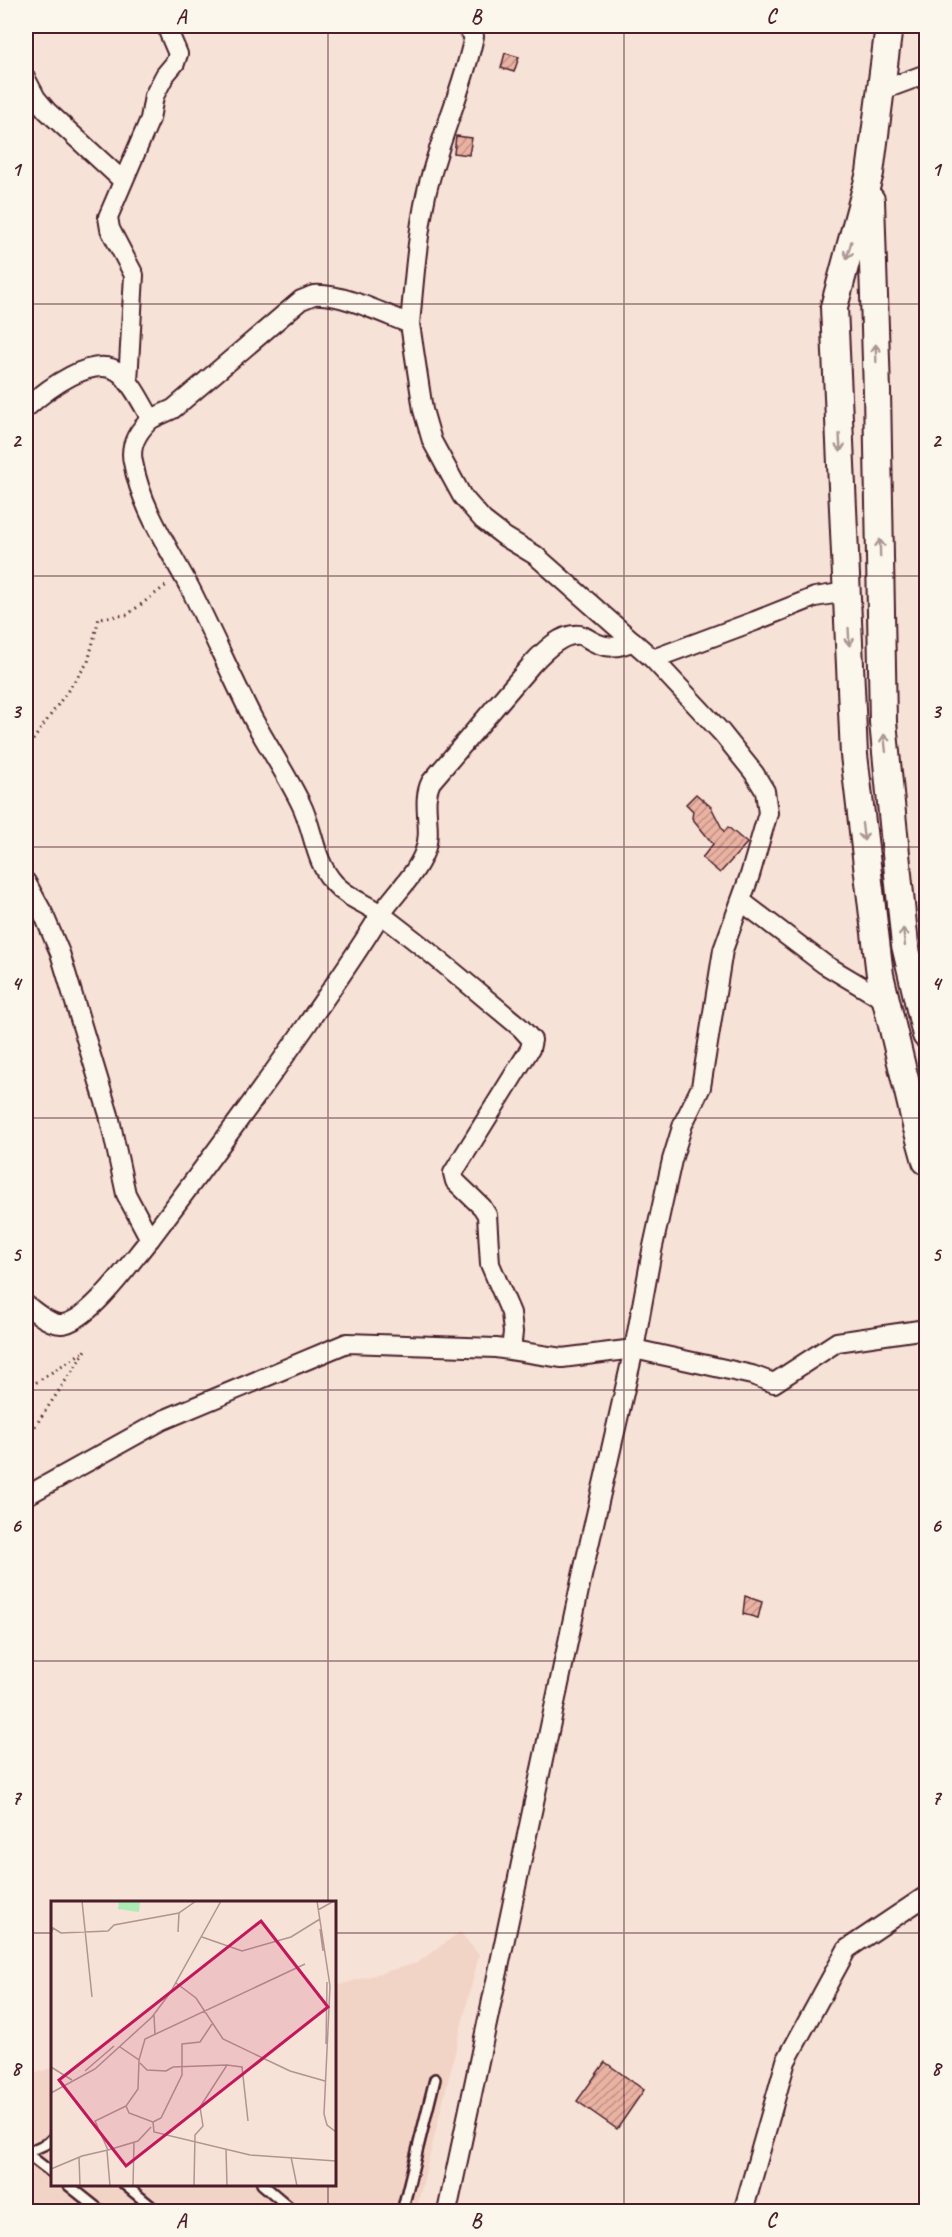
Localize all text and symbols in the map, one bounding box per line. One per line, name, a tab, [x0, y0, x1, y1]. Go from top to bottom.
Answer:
text: A	[176, 4, 188, 29]
text: B	[471, 4, 483, 29]
text: C	[766, 4, 778, 29]
text: 1	[12, 157, 23, 182]
text: 1	[932, 157, 943, 182]
one-way arrow	[843, 240, 854, 259]
one-way arrow	[870, 344, 882, 364]
text: 2	[12, 428, 23, 453]
text: 2	[932, 428, 943, 453]
one-way arrow	[834, 432, 845, 452]
one-way arrow	[874, 539, 886, 559]
one-way arrow	[843, 627, 854, 647]
text: 3	[12, 699, 23, 724]
text: 3	[932, 699, 943, 724]
one-way arrow	[879, 734, 890, 754]
one-way arrow	[858, 821, 869, 841]
one-way arrow	[898, 928, 909, 948]
text: 4	[12, 971, 24, 996]
text: 4	[932, 971, 944, 996]
text: 5	[12, 1242, 23, 1267]
text: 5	[932, 1242, 943, 1267]
text: 6	[11, 1513, 22, 1538]
text: 6	[931, 1513, 942, 1538]
text: 7	[12, 1785, 23, 1810]
text: 7	[932, 1785, 943, 1810]
inset map	[51, 1901, 336, 2186]
text: 8	[12, 2056, 24, 2081]
text: 8	[932, 2056, 944, 2081]
text: A	[176, 2208, 188, 2233]
text: B	[471, 2208, 483, 2233]
text: C	[766, 2208, 778, 2233]

